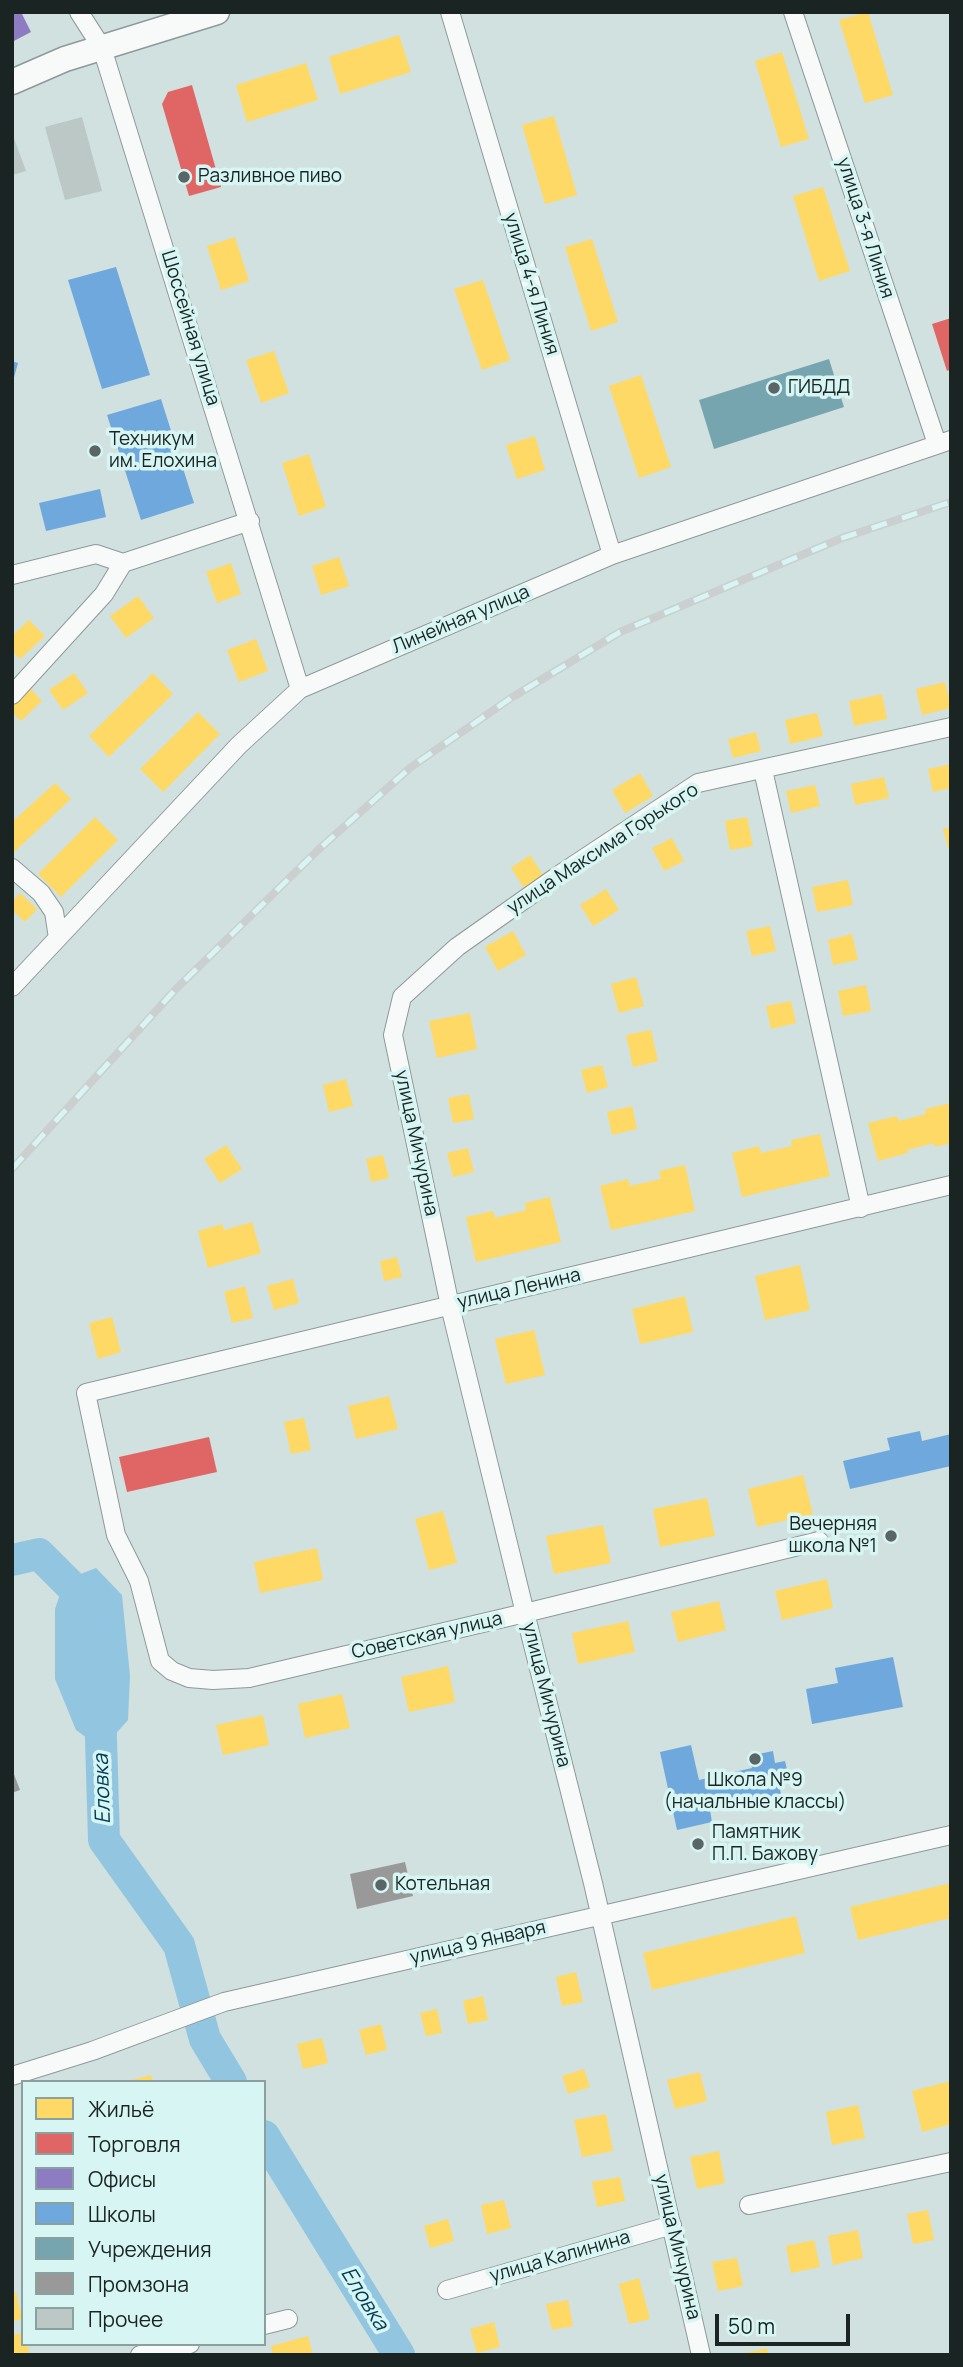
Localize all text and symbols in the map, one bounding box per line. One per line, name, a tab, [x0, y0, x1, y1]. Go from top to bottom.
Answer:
street label: улица 3-я Линия	[831, 155, 899, 301]
place label: Разливное пиво	[198, 166, 342, 188]
marker: Разливное пиво	[176, 169, 192, 185]
street label: улица 4-я Линия	[499, 210, 563, 358]
street label: Шоссейная улица	[156, 248, 224, 408]
place label: ГИБДД	[788, 377, 850, 399]
marker: ГИБДД	[766, 380, 782, 396]
place label: Техникум им. Елохина	[109, 429, 217, 473]
marker: Техникум им. Елохина	[87, 443, 103, 459]
street label: Линейная улица	[389, 581, 533, 659]
street label: улица Максима Горького	[503, 779, 703, 919]
street label: улица Мичурина	[389, 1068, 443, 1218]
street label: улица Ленина	[455, 1264, 583, 1314]
place label: Вечерняя школа №1	[788, 1514, 877, 1558]
marker: Вечерняя школа №1	[883, 1528, 899, 1544]
street label: Советская улица	[349, 1608, 505, 1664]
street label: улица Мичурина	[517, 1620, 575, 1770]
marker: Школа №9 (начальные классы)	[747, 1751, 763, 1767]
water label: Еловка	[89, 1754, 117, 1824]
place label: Школа №9 (начальные классы)	[664, 1770, 846, 1814]
place label: Памятник П.П. Бажову	[712, 1822, 818, 1866]
marker: Памятник П.П. Бажову	[690, 1836, 706, 1852]
place label: Котельная	[395, 1874, 490, 1896]
marker: Котельная	[373, 1877, 389, 1893]
street label: улица 9 Января	[408, 1916, 548, 1970]
legend	[21, 2080, 266, 2346]
text: Жильё	[88, 2095, 154, 2123]
text: Торговля	[88, 2130, 181, 2158]
text: Офисы	[88, 2165, 156, 2193]
street label: улица Мичурина	[649, 2172, 705, 2322]
text: Школы	[88, 2200, 156, 2228]
street label: улица Калинина	[487, 2226, 633, 2288]
text: Учреждения	[88, 2235, 212, 2263]
water label: Еловка	[335, 2263, 393, 2335]
text: Промзона	[88, 2270, 189, 2298]
scale bar	[718, 2300, 853, 2344]
text: Прочее	[88, 2305, 163, 2333]
text: 50 m	[728, 2312, 775, 2340]

